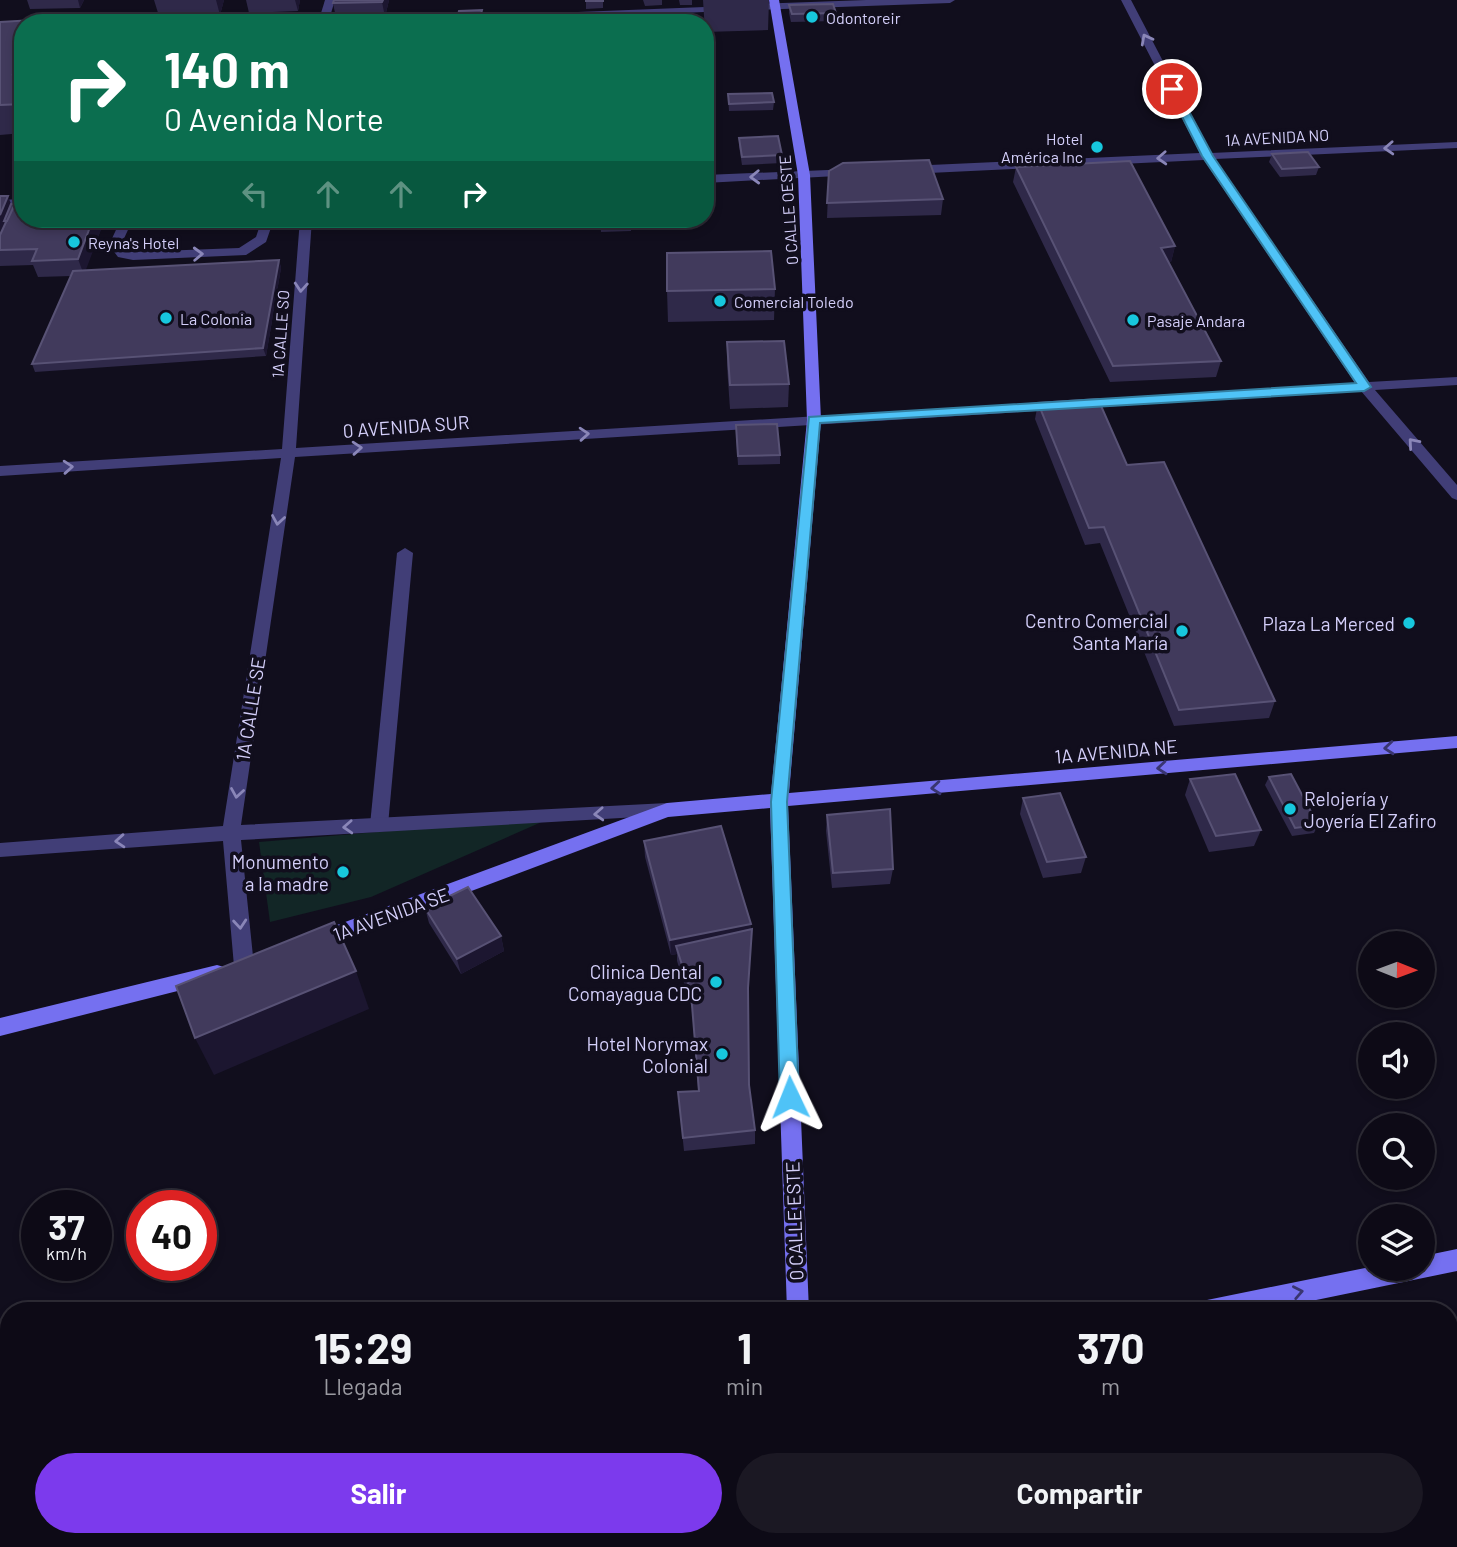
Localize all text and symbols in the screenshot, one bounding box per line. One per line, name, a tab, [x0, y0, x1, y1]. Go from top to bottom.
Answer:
place label: Odontoreir	[826, 8, 901, 27]
marker: Odontoreir	[804, 9, 820, 25]
one-way arrow	[1141, 34, 1155, 46]
text: 140 m	[164, 39, 290, 98]
icon: right	[49, 42, 140, 133]
pin	[1142, 59, 1202, 119]
icon: arrive	[1153, 70, 1191, 108]
text: 0 Avenida Norte	[164, 99, 384, 137]
street label: 1A AVENIDA NO	[1224, 125, 1330, 149]
place label: Hotel América Inc	[1001, 129, 1083, 166]
marker: Hotel América Inc	[1089, 139, 1105, 155]
one-way arrow	[1383, 140, 1394, 155]
one-way arrow	[1156, 151, 1167, 166]
street label: 0 CALLE OESTE	[775, 154, 801, 266]
one-way arrow	[749, 170, 760, 185]
icon: left	[236, 175, 274, 213]
icon: ahead	[309, 175, 347, 213]
icon: ahead	[382, 175, 420, 213]
icon: right	[455, 175, 493, 213]
place label: Reyna's Hotel	[88, 233, 179, 252]
marker: Reyna's Hotel	[66, 234, 82, 250]
one-way arrow	[193, 246, 204, 261]
one-way arrow	[294, 282, 309, 293]
street label: 1A CALLE SO	[267, 289, 293, 379]
place label: Comercial Toledo	[734, 292, 854, 311]
marker: Comercial Toledo	[712, 293, 728, 309]
place label: La Colonia	[180, 309, 252, 328]
marker: La Colonia	[158, 310, 174, 326]
place label: Pasaje Andara	[1147, 311, 1245, 330]
marker: Pasaje Andara	[1125, 312, 1141, 328]
street label: 0 AVENIDA SUR	[342, 410, 470, 442]
one-way arrow	[578, 427, 589, 442]
one-way arrow	[1409, 438, 1421, 451]
one-way arrow	[351, 441, 362, 456]
one-way arrow	[63, 460, 74, 475]
one-way arrow	[271, 514, 286, 526]
place label: Centro Comercial Santa María	[1025, 609, 1168, 654]
place label: Plaza La Merced	[1263, 612, 1395, 635]
marker: Plaza La Merced	[1401, 615, 1417, 631]
marker: Centro Comercial Santa María	[1174, 623, 1190, 639]
street label: 1A CALLE SE	[230, 656, 270, 762]
street label: 1A AVENIDA NE	[1053, 734, 1179, 768]
one-way arrow	[1383, 740, 1394, 755]
one-way arrow	[1157, 760, 1168, 775]
one-way arrow	[930, 780, 941, 795]
one-way arrow	[230, 787, 245, 799]
place label: Relojería y Joyería El Zafiro	[1304, 787, 1437, 832]
marker: Relojería y Joyería El Zafiro	[1282, 801, 1298, 817]
one-way arrow	[593, 806, 604, 821]
one-way arrow	[342, 819, 353, 834]
one-way arrow	[115, 833, 126, 848]
place label: Monumento a la madre	[232, 850, 329, 895]
marker: Monumento a la madre	[335, 864, 351, 880]
street label: 1A AVENIDA SE	[330, 882, 452, 946]
one-way arrow	[232, 919, 247, 930]
north arrow	[1358, 931, 1435, 1008]
map controls	[1358, 931, 1435, 1281]
place label: Clinica Dental Comayagua CDC	[568, 960, 702, 1005]
marker: Clinica Dental Comayagua CDC	[708, 974, 724, 990]
button: sound	[1358, 1022, 1435, 1099]
place label: Hotel Norymax Colonial	[587, 1032, 708, 1077]
marker: Hotel Norymax Colonial	[714, 1046, 730, 1062]
position arrow	[753, 1060, 827, 1134]
button: search	[1358, 1113, 1435, 1190]
street label: 0 CALLE ESTE	[780, 1161, 808, 1281]
speed limit sign: 40	[126, 1190, 217, 1281]
button: layers	[1358, 1204, 1435, 1281]
text: 37	[48, 1205, 85, 1247]
text: km/h	[46, 1242, 87, 1264]
one-way arrow	[1292, 1286, 1304, 1301]
text: 15:29	[314, 1322, 412, 1372]
text: 1	[737, 1322, 752, 1372]
text: 370	[1077, 1322, 1144, 1372]
text: Llegada	[323, 1372, 402, 1400]
text: min	[726, 1372, 763, 1400]
text: m	[1101, 1372, 1120, 1400]
button: Salir	[35, 1453, 722, 1533]
button: Compartir	[736, 1453, 1423, 1533]

